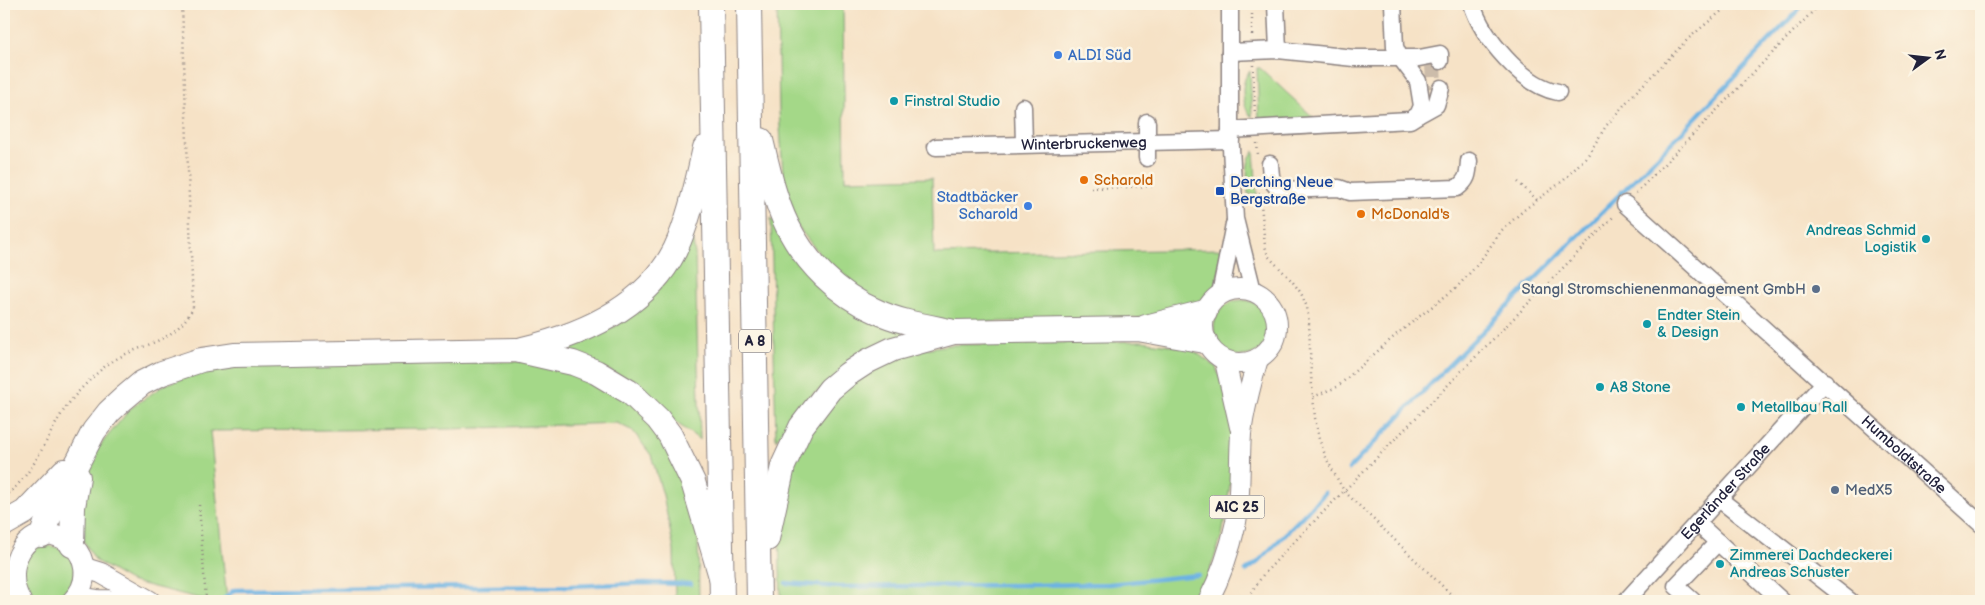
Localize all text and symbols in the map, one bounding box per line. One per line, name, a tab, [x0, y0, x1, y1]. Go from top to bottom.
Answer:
north arrow	[1902, 32, 1952, 82]
place label: ALDI Süd	[1068, 46, 1131, 65]
text: N	[1931, 47, 1950, 62]
marker: ALDI Süd	[1052, 49, 1064, 61]
place label: Finstral Studio	[904, 92, 1000, 111]
marker: Finstral Studio	[888, 95, 900, 107]
street label: Winterbruckenweg	[1021, 133, 1147, 154]
place label: Scharold	[1094, 171, 1153, 190]
place label: Derching Neue Bergstraße	[1230, 173, 1333, 209]
marker: Scharold	[1078, 174, 1090, 186]
marker: Derching Neue Bergstraße	[1214, 185, 1226, 197]
place label: Stadtbäcker Scharold	[937, 188, 1019, 224]
marker: Stadtbäcker Scharold	[1022, 200, 1034, 212]
place label: McDonald's	[1371, 205, 1450, 224]
marker: McDonald's	[1355, 208, 1367, 220]
place label: Andreas Schmid Logistik	[1806, 221, 1917, 257]
marker: Andreas Schmid Logistik	[1920, 233, 1932, 245]
place label: Stangl Stromschienenmanagement GmbH	[1521, 280, 1806, 299]
marker: Stangl Stromschienenmanagement GmbH	[1810, 283, 1822, 295]
place label: Endter Stein & Design	[1657, 306, 1740, 342]
marker: Endter Stein & Design	[1641, 318, 1653, 330]
road number: A 8	[739, 330, 771, 352]
place label: A8 Stone	[1610, 378, 1671, 397]
marker: A8 Stone	[1594, 381, 1606, 393]
place label: Metallbau Rall	[1751, 398, 1847, 417]
marker: Metallbau Rall	[1735, 401, 1747, 413]
street label: Humboldtstraße	[1857, 411, 1951, 498]
street label: Egerländer Straße	[1677, 439, 1774, 544]
place label: MedX5	[1845, 481, 1893, 500]
marker: MedX5	[1829, 484, 1841, 496]
road number: AIC 25	[1210, 496, 1264, 518]
place label: Zimmerei Dachdeckerei Andreas Schuster	[1729, 546, 1892, 582]
marker: Zimmerei Dachdeckerei Andreas Schuster	[1714, 558, 1726, 570]

